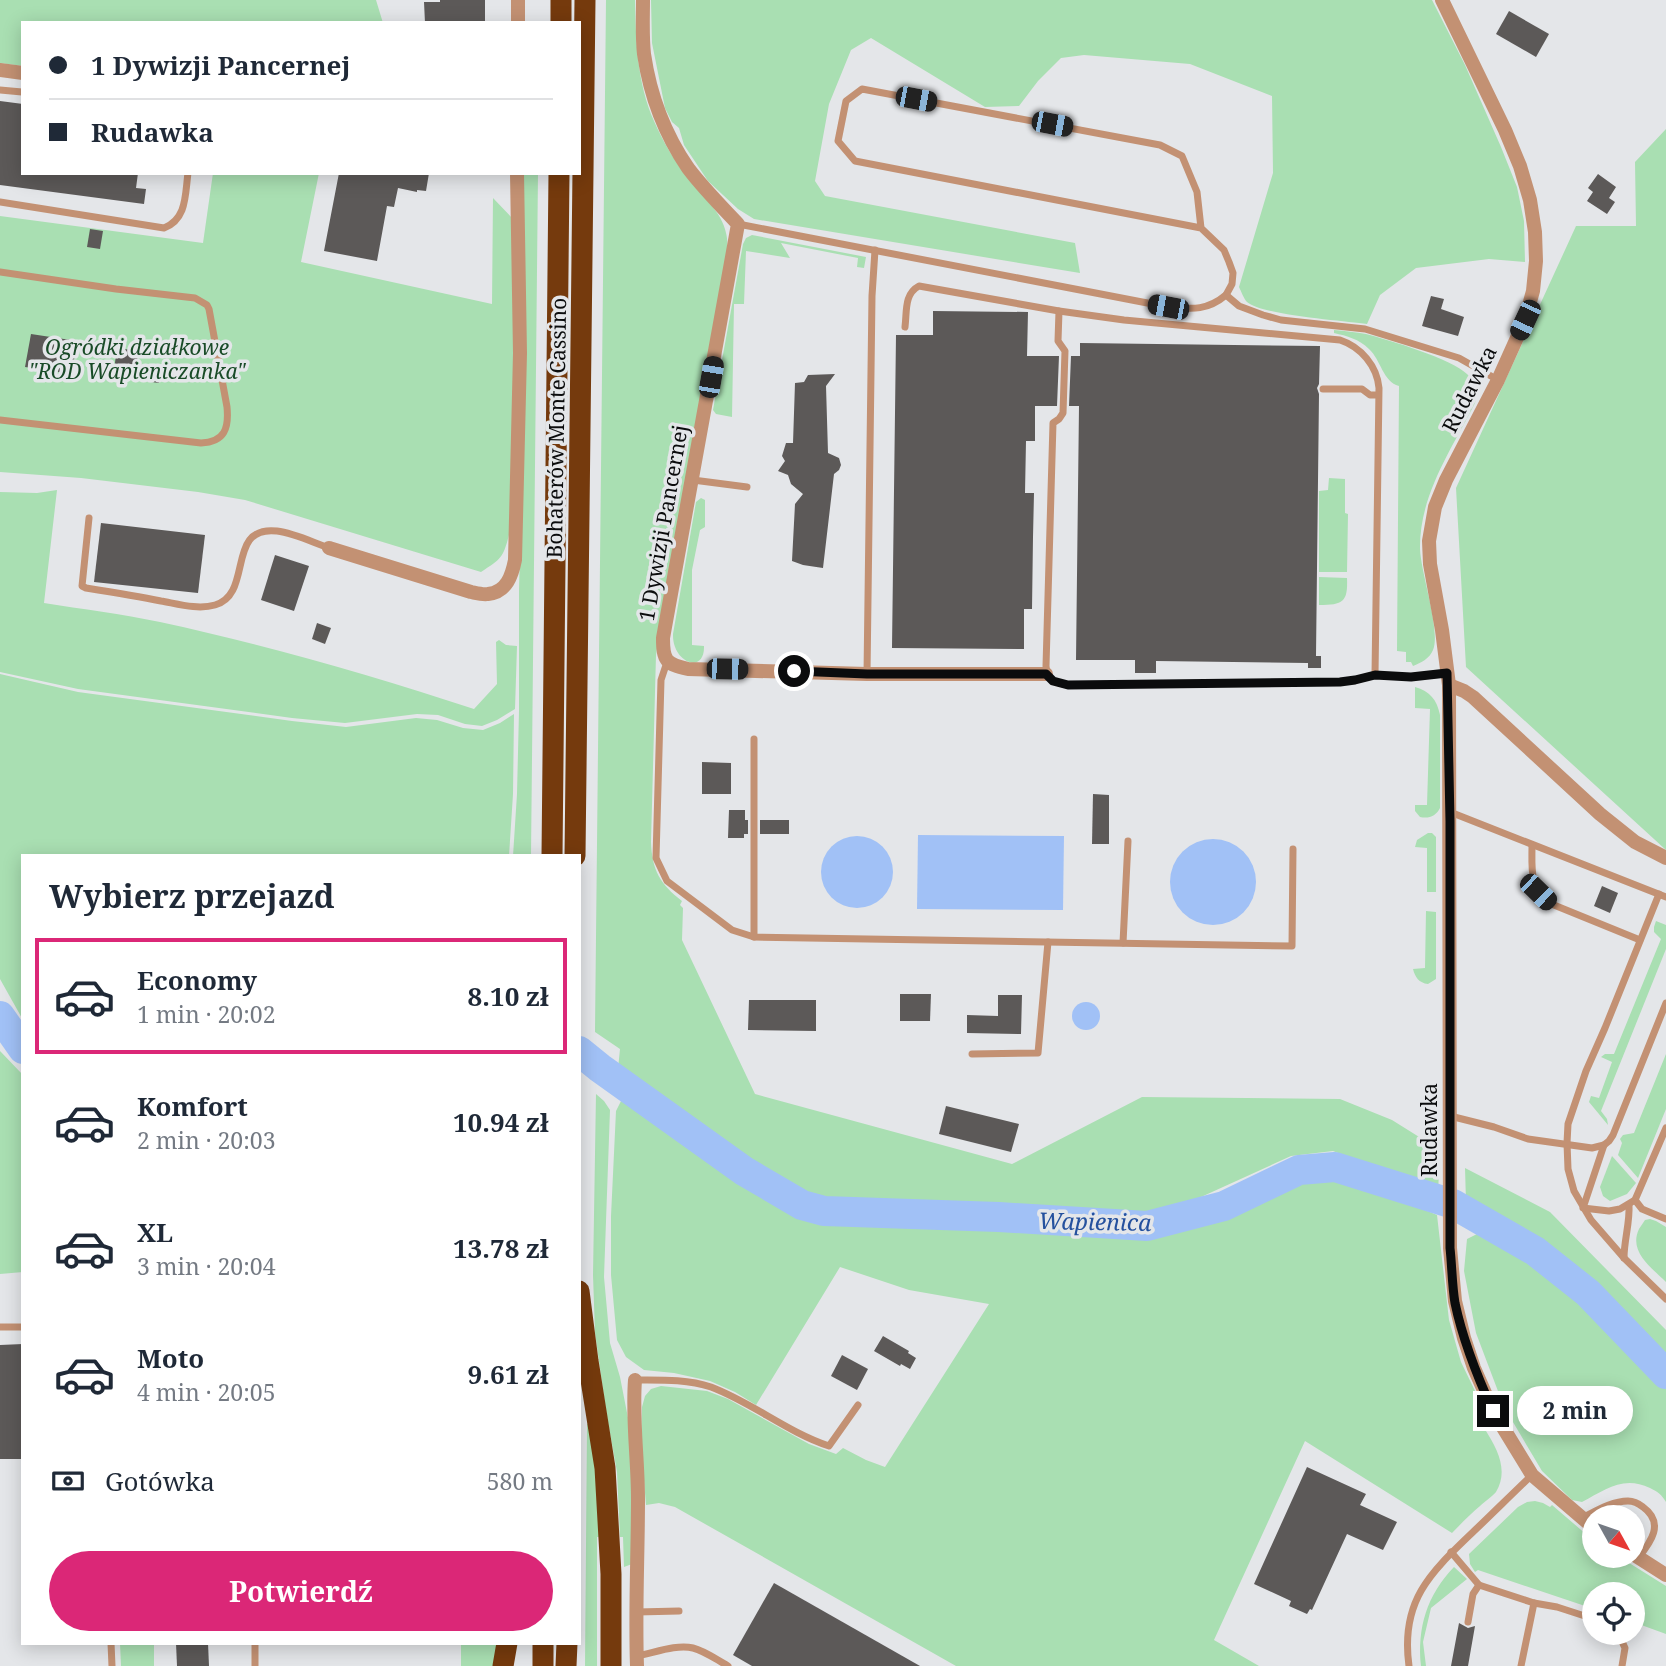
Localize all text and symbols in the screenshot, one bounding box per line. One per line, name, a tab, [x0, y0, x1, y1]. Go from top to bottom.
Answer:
text: 1 Dywizji Pancernej	[91, 47, 350, 83]
car	[894, 85, 939, 113]
car	[1030, 110, 1075, 138]
text: Rudawka	[91, 114, 214, 150]
car	[1146, 293, 1191, 321]
street label: Bohaterów Monte Cassino	[540, 297, 572, 559]
car	[1507, 297, 1544, 343]
park label: Ogródki działkowe "ROD Wapieniczanka"	[29, 333, 247, 385]
street label: Rudawka	[1435, 341, 1503, 437]
car	[698, 354, 725, 400]
street label: 1 Dywizji Pancernej	[632, 423, 694, 623]
route start	[778, 655, 810, 687]
car	[706, 658, 749, 680]
car	[1516, 870, 1561, 914]
text: Wybierz przejazd	[49, 874, 335, 917]
text: Economy	[137, 962, 257, 998]
icon: car	[53, 965, 116, 1028]
text: 8.10 zł	[468, 978, 549, 1014]
text: 1 min · 20:02	[137, 998, 275, 1030]
street label: Rudawka	[1415, 1083, 1443, 1177]
text: Komfort	[137, 1088, 248, 1124]
icon: car	[53, 1091, 116, 1154]
text: 10.94 zł	[453, 1104, 549, 1140]
text: 2 min · 20:03	[137, 1124, 275, 1156]
water label: Wapienica	[1038, 1204, 1152, 1238]
text: XL	[137, 1214, 173, 1250]
icon: car	[53, 1217, 116, 1280]
text: 13.78 zł	[453, 1230, 549, 1266]
text: 3 min · 20:04	[137, 1250, 275, 1282]
text: Moto	[137, 1340, 204, 1376]
icon: car	[53, 1343, 116, 1406]
text: 9.61 zł	[468, 1356, 549, 1392]
text: 4 min · 20:05	[137, 1376, 275, 1408]
callout: 2 min	[1518, 1386, 1633, 1436]
text: 2 min	[1542, 1394, 1608, 1426]
route end	[1477, 1395, 1509, 1427]
icon: cash	[49, 1462, 87, 1500]
text: Gotówka	[105, 1463, 215, 1499]
text: 580 m	[487, 1465, 553, 1497]
north arrow	[1582, 1505, 1645, 1568]
map controls	[1582, 1505, 1645, 1645]
button: Potwierdź	[49, 1551, 553, 1631]
button: locate	[1582, 1582, 1645, 1645]

